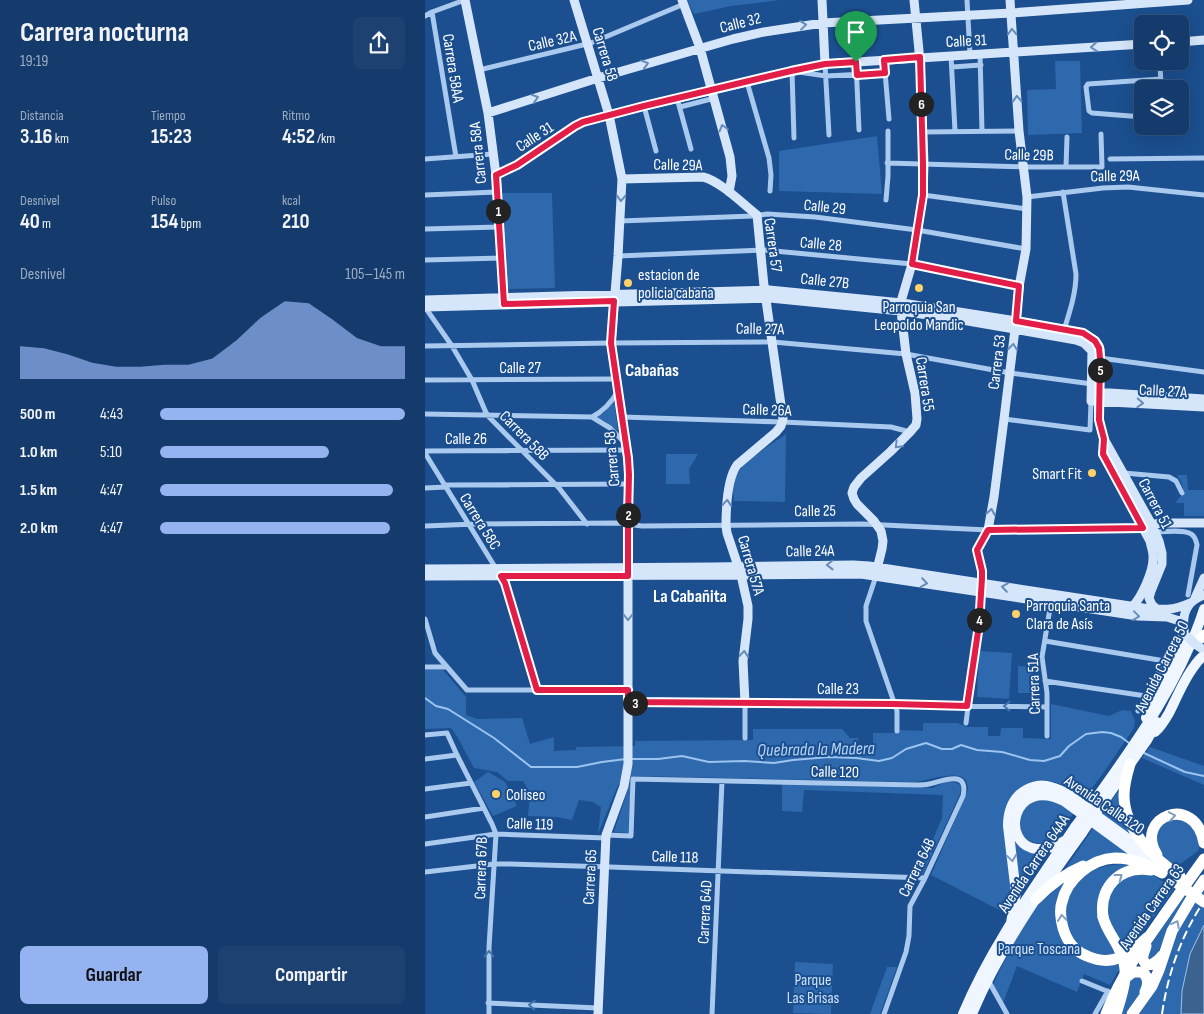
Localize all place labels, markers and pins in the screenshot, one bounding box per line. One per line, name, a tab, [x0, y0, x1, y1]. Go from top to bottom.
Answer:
pin	[835, 11, 877, 62]
pin: 6	[909, 92, 933, 116]
pin: 1	[485, 198, 511, 224]
place label: estacion de policia cabaña	[638, 266, 714, 303]
marker: estacion de policia cabaña	[622, 277, 634, 289]
marker: Parroquia San Leopoldo Mandic	[913, 282, 925, 294]
place label: Parroquia San Leopoldo Mandic	[874, 298, 964, 335]
pin: 5	[1087, 358, 1113, 382]
place label: Smart Fit	[1032, 465, 1082, 484]
marker: Smart Fit	[1086, 467, 1098, 479]
pin: 2	[615, 502, 641, 528]
place label: Parroquia Santa Clara de Asís	[1026, 597, 1110, 634]
pin: 4	[967, 608, 991, 632]
marker: Parroquia Santa Clara de Asís	[1010, 608, 1022, 620]
pin: 3	[623, 690, 647, 716]
place label: Coliseo	[506, 786, 545, 805]
marker: Coliseo	[490, 788, 502, 800]

